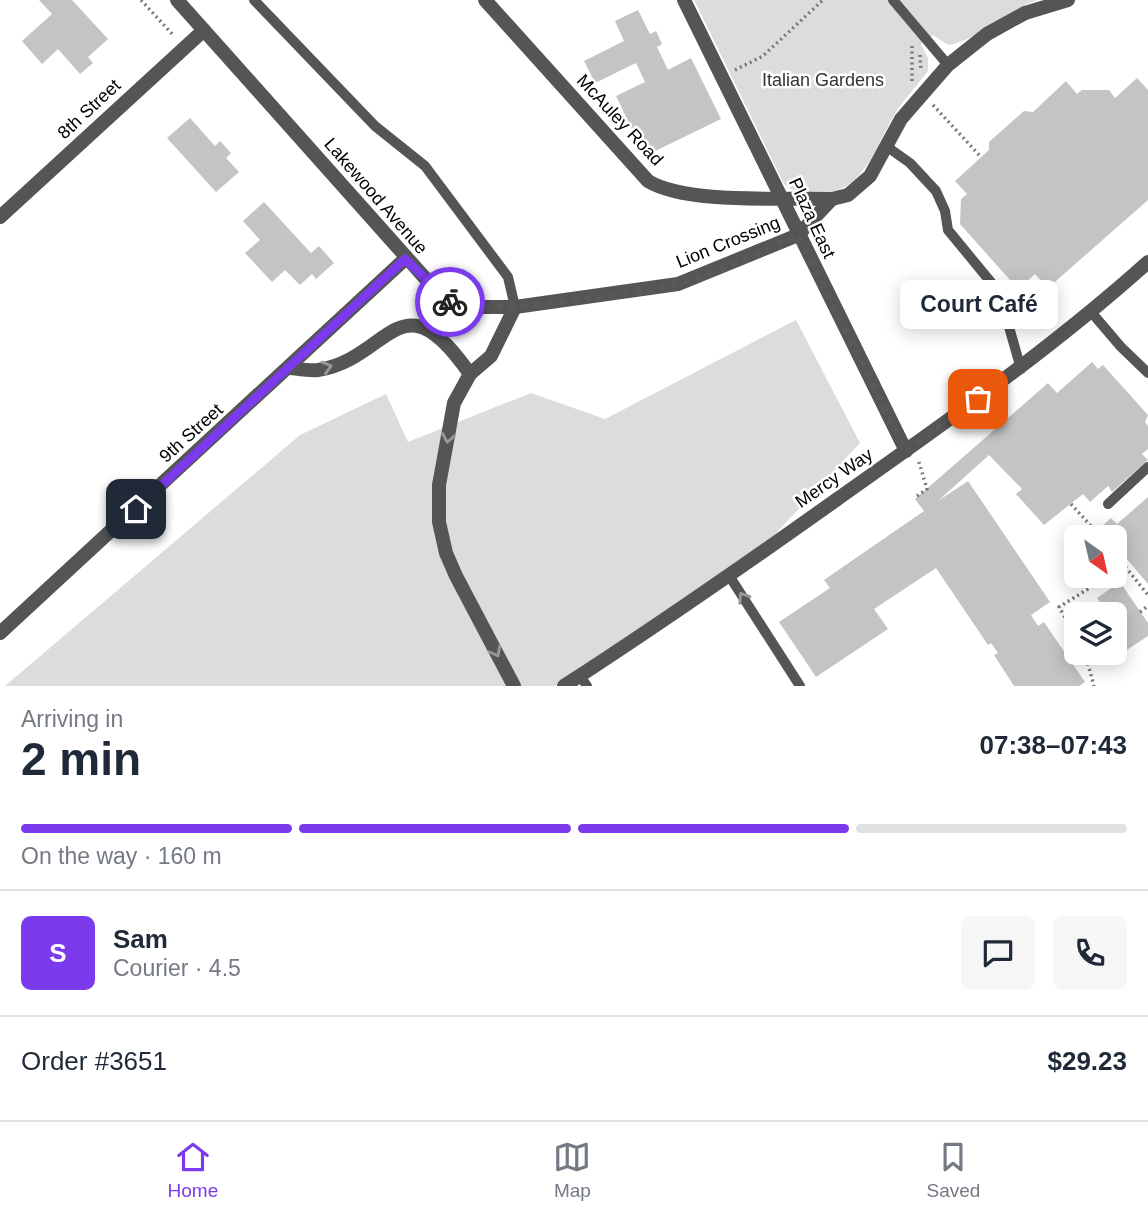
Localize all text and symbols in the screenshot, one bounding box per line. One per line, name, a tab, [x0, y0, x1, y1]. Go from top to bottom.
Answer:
street label: McAuley Road	[573, 70, 667, 170]
park label: Italian Gardens	[762, 70, 884, 90]
street label: 8th Street	[54, 75, 124, 143]
street label: Lakewood Avenue	[320, 134, 432, 258]
street label: Plaza East	[785, 175, 839, 261]
street label: Lion Crossing	[673, 212, 783, 272]
courier	[415, 267, 485, 337]
callout: Court Café	[899, 280, 1057, 329]
icon: bike	[431, 283, 469, 321]
text: Court Café	[920, 291, 1038, 317]
one-way arrow	[321, 361, 333, 376]
pin	[948, 369, 1008, 429]
icon: bag	[959, 380, 997, 418]
street label: 9th Street	[155, 399, 227, 467]
one-way arrow	[441, 432, 456, 444]
street label: Mercy Way	[792, 444, 876, 512]
pin	[106, 479, 166, 539]
icon: home	[117, 490, 155, 528]
north arrow	[1064, 525, 1127, 588]
map controls	[1064, 525, 1127, 665]
one-way arrow	[739, 592, 752, 605]
button: layers	[1064, 602, 1127, 665]
one-way arrow	[488, 645, 501, 657]
text: Arriving in	[21, 706, 123, 732]
text: 07:38–07:43	[980, 730, 1127, 760]
text: 2 min	[21, 733, 141, 785]
text: On the way · 160 m	[21, 843, 222, 869]
button: chat	[961, 916, 1035, 990]
button: phone	[1053, 916, 1127, 990]
text: Sam	[113, 924, 168, 954]
text: S	[49, 938, 67, 968]
text: Courier · 4.5	[113, 955, 241, 981]
text: Order #3651	[21, 1046, 167, 1076]
text: $29.23	[1047, 1046, 1127, 1076]
tab: Home	[168, 1138, 218, 1202]
tab: Map	[553, 1138, 591, 1202]
tab: Saved	[927, 1138, 980, 1202]

